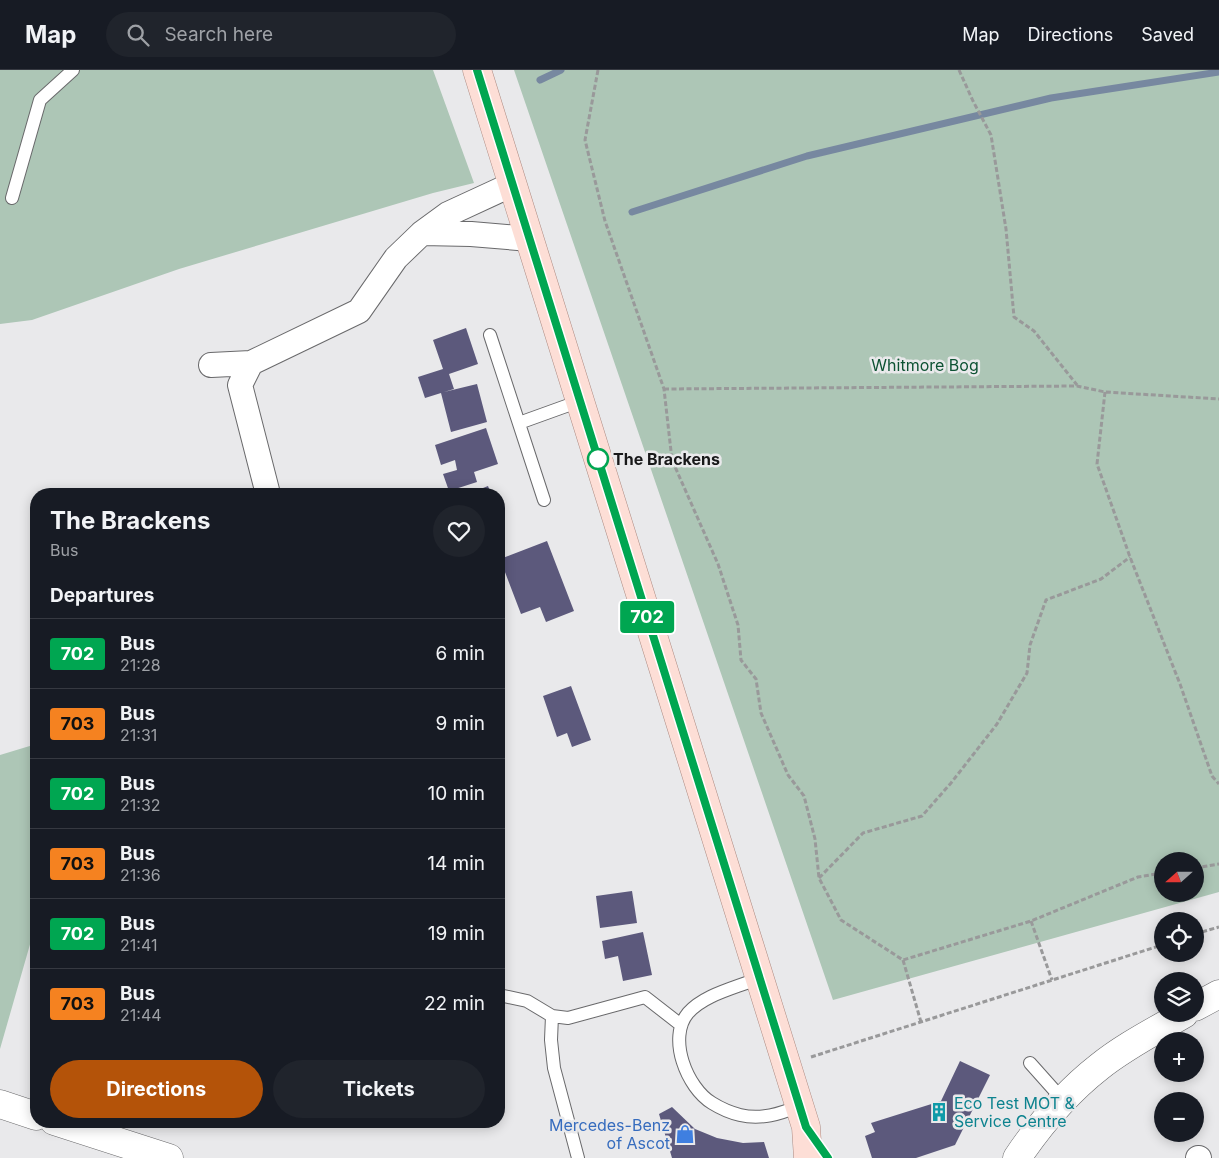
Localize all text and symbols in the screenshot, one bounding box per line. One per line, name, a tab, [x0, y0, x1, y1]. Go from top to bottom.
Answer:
search box	[106, 12, 456, 57]
text: Map	[25, 20, 76, 49]
icon: search	[124, 21, 152, 49]
text: Search here	[164, 23, 273, 46]
text: Map	[962, 24, 1000, 45]
text: Directions	[1028, 24, 1113, 45]
text: Saved	[1141, 24, 1194, 45]
park label: Whitmore Bog	[871, 355, 979, 375]
marker: The Brackens	[587, 448, 609, 470]
place label: The Brackens	[613, 449, 720, 469]
button: heart	[433, 505, 485, 557]
text: The Brackens	[50, 506, 210, 535]
text: Bus	[50, 540, 78, 560]
text: Departures	[50, 584, 154, 607]
line badge: 702	[618, 601, 676, 633]
text: 702	[630, 606, 664, 627]
text: Bus	[120, 632, 155, 655]
text: 6 min	[435, 642, 485, 665]
text: 702	[61, 643, 94, 664]
text: 21:28	[120, 655, 161, 675]
text: Bus	[120, 702, 155, 725]
text: 9 min	[435, 712, 485, 735]
text: 703	[61, 713, 94, 734]
text: 21:31	[120, 725, 157, 745]
text: Bus	[120, 772, 155, 795]
text: 10 min	[427, 782, 485, 805]
text: 702	[61, 783, 94, 804]
text: 21:32	[120, 795, 161, 815]
text: Bus	[120, 842, 155, 865]
text: 14 min	[427, 852, 485, 875]
north arrow	[1154, 852, 1204, 902]
map controls	[1154, 852, 1204, 1142]
text: 703	[61, 853, 94, 874]
text: 21:36	[120, 865, 161, 885]
text: Bus	[120, 912, 155, 935]
button: locate	[1154, 912, 1204, 962]
text: 19 min	[428, 922, 485, 945]
text: 702	[61, 923, 94, 944]
text: 21:41	[120, 935, 157, 955]
button: layers	[1154, 972, 1204, 1022]
text: Bus	[120, 982, 155, 1005]
text: 22 min	[424, 992, 485, 1015]
text: 703	[61, 993, 94, 1014]
text: 21:44	[120, 1005, 162, 1025]
button: +	[1154, 1032, 1204, 1082]
button: Directions	[50, 1060, 263, 1118]
button: Tickets	[273, 1060, 485, 1118]
button: −	[1154, 1092, 1204, 1142]
place label: Eco Test MOT & Service Centre	[954, 1093, 1075, 1131]
building icon: Eco Test MOT & Service Centre	[928, 1101, 950, 1123]
place label: Mercedes-Benz of Ascot	[549, 1115, 670, 1153]
shop icon: Mercedes-Benz of Ascot	[674, 1123, 696, 1145]

